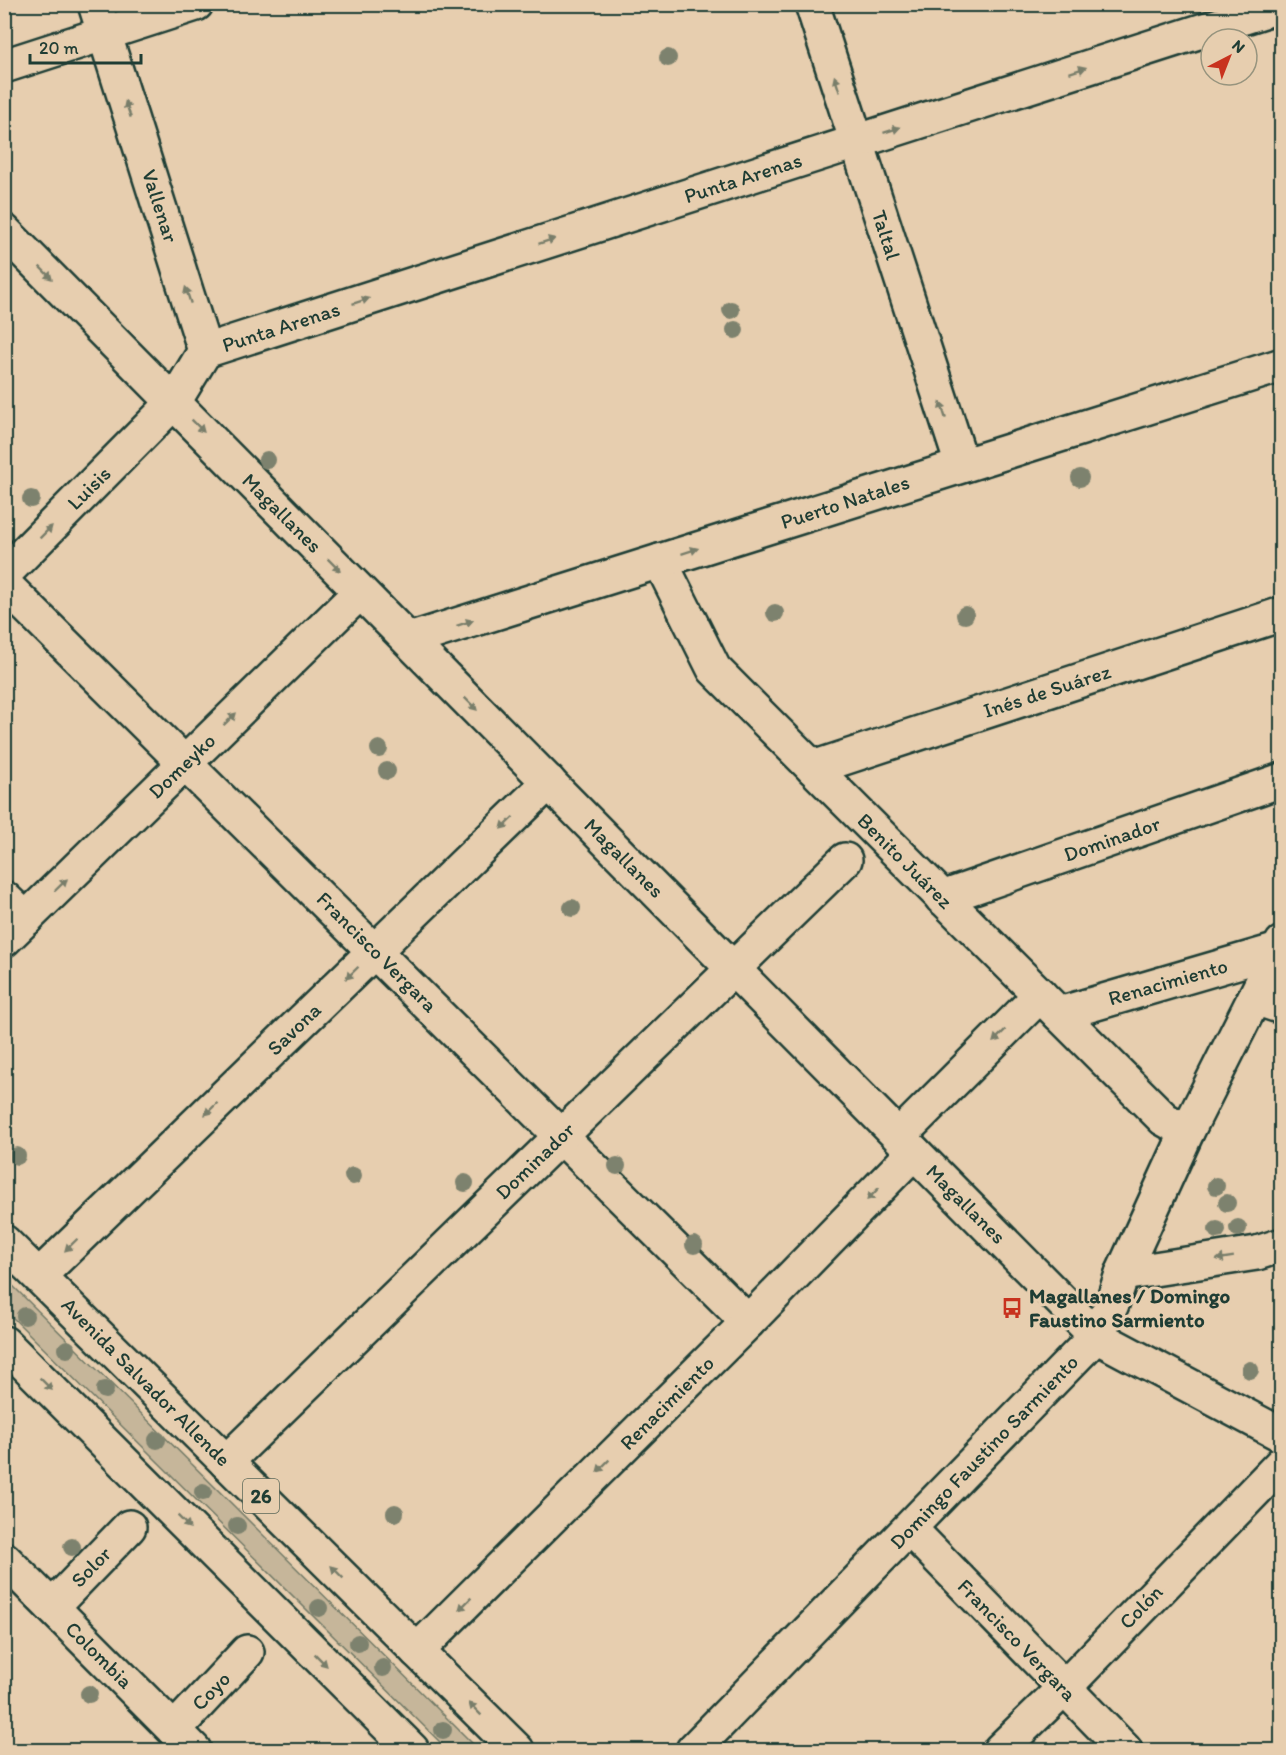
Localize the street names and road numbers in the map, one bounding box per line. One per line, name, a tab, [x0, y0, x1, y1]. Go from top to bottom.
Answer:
street label: Punta Arenas	[681, 147, 805, 208]
street label: Vallenar	[137, 166, 184, 246]
street label: Taltal	[867, 207, 906, 263]
street label: Punta Arenas	[219, 296, 343, 357]
street label: Luisis	[62, 461, 116, 515]
street label: Magallanes	[237, 468, 327, 558]
street label: Puerto Natales	[777, 469, 912, 534]
street label: Inés de Suárez	[980, 658, 1114, 723]
street label: Domeyko	[143, 728, 220, 804]
street label: Benito Juárez	[852, 808, 958, 914]
street label: Dominador	[1060, 810, 1164, 867]
street label: Magallanes	[579, 813, 669, 903]
street label: Francisco Vergara	[312, 886, 443, 1017]
street label: Renacimiento	[1105, 953, 1230, 1010]
street label: Savona	[262, 997, 326, 1060]
street label: Dominador	[490, 1116, 580, 1204]
street label: Magallanes	[921, 1159, 1011, 1249]
street label: Avenida Salvador Allende	[57, 1292, 236, 1471]
street label: Domingo Faustino Sarmiento	[884, 1349, 1083, 1554]
street label: Renacimiento	[614, 1350, 719, 1455]
road number: 26	[243, 1479, 279, 1513]
street label: Solor	[65, 1541, 116, 1592]
street label: Francisco Vergara	[953, 1573, 1082, 1706]
street label: Colón	[1114, 1579, 1168, 1634]
street label: Colombia	[60, 1616, 138, 1694]
street label: Coyo	[186, 1666, 235, 1715]

